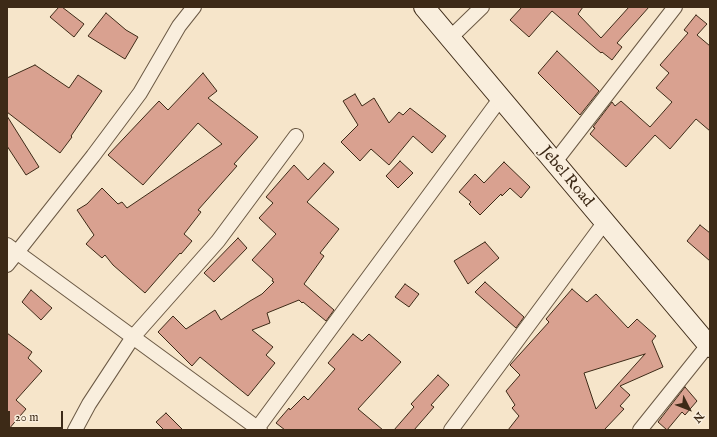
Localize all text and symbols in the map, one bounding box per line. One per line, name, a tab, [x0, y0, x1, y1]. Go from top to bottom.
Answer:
street label: Jebel Road	[535, 143, 597, 211]
north arrow	[669, 389, 709, 429]
scale bar	[10, 403, 65, 429]
text: N	[690, 409, 706, 425]
text: 20 m	[15, 410, 38, 425]

